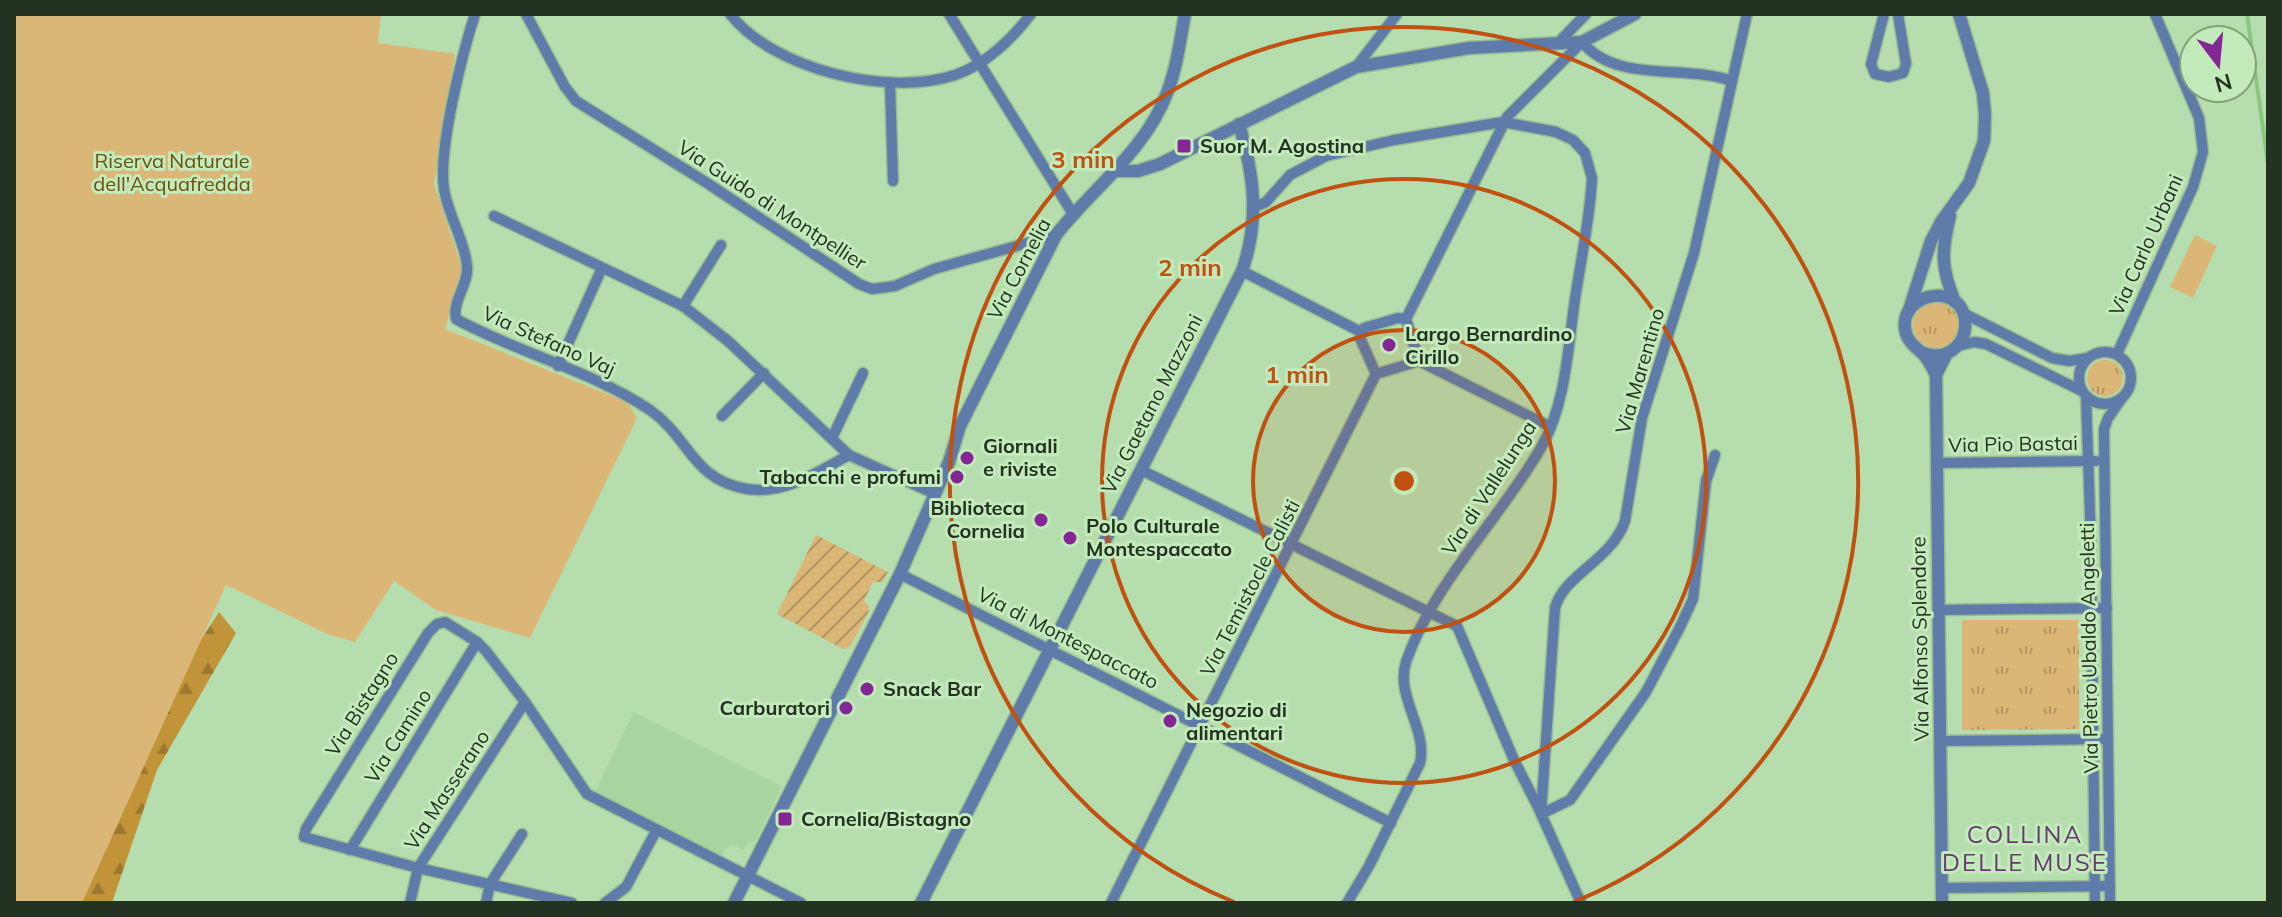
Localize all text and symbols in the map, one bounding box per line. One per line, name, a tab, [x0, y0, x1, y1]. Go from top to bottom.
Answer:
north arrow	[2178, 24, 2258, 104]
text: N	[2212, 67, 2235, 99]
place label: Suor M. Agostina	[1200, 133, 1364, 158]
street label: Via Guido di Montpellier	[673, 134, 872, 275]
marker: Suor M. Agostina	[1175, 137, 1193, 155]
text: 3 min	[1051, 144, 1115, 174]
park label: Riserva Naturale dell'Acquafredda	[93, 148, 251, 196]
street label: Via Carlo Urbani	[2103, 170, 2188, 319]
street label: Via Cornelia	[981, 214, 1056, 324]
text: 2 min	[1158, 252, 1222, 282]
street label: Via Stefano Vaj	[479, 300, 619, 381]
street label: Via Marentino	[1610, 305, 1669, 437]
street label: Via Gaetano Mazzoni	[1095, 310, 1208, 498]
place label: Largo Bernardino Cirillo	[1405, 321, 1573, 369]
marker: Largo Bernardino Cirillo	[1380, 336, 1398, 354]
text: 1 min	[1265, 359, 1329, 389]
street label: Via di Vallelunga	[1436, 416, 1541, 560]
street label: Via Pio Bastai	[1948, 430, 2078, 457]
place label: Giornali e riviste	[983, 433, 1058, 481]
marker: Giornali e riviste	[958, 449, 976, 467]
place label: Tabacchi e profumi	[760, 464, 941, 489]
centre of rings	[1390, 467, 1418, 495]
marker: Tabacchi e profumi	[948, 468, 966, 486]
place label: Biblioteca Cornelia	[931, 495, 1025, 543]
street label: Via Temistocle Calisti	[1194, 495, 1305, 680]
marker: Biblioteca Cornelia	[1032, 511, 1050, 529]
place label: Polo Culturale Montespaccato	[1086, 513, 1232, 561]
street label: Via Pietro Ubaldo Angeletti	[2074, 522, 2103, 774]
marker: Polo Culturale Montespaccato	[1061, 529, 1079, 547]
street label: Via Alfonso Splendore	[1905, 536, 1934, 742]
street label: Via di Montespaccato	[974, 581, 1163, 694]
street label: Via Bistagno	[320, 647, 404, 761]
place label: Snack Bar	[883, 676, 981, 701]
marker: Snack Bar	[858, 680, 876, 698]
street label: Via Camino	[359, 684, 436, 788]
place label: Carburatori	[720, 695, 830, 720]
place label: Negozio di alimentari	[1186, 697, 1287, 745]
marker: Carburatori	[837, 699, 855, 717]
marker: Negozio di alimentari	[1161, 712, 1179, 730]
street label: Via Masserano	[398, 725, 495, 854]
place label: Cornelia/Bistagno	[801, 806, 971, 831]
marker: Cornelia/Bistagno	[776, 810, 794, 828]
district label: COLLINA DELLE MUSE	[1942, 819, 2108, 877]

